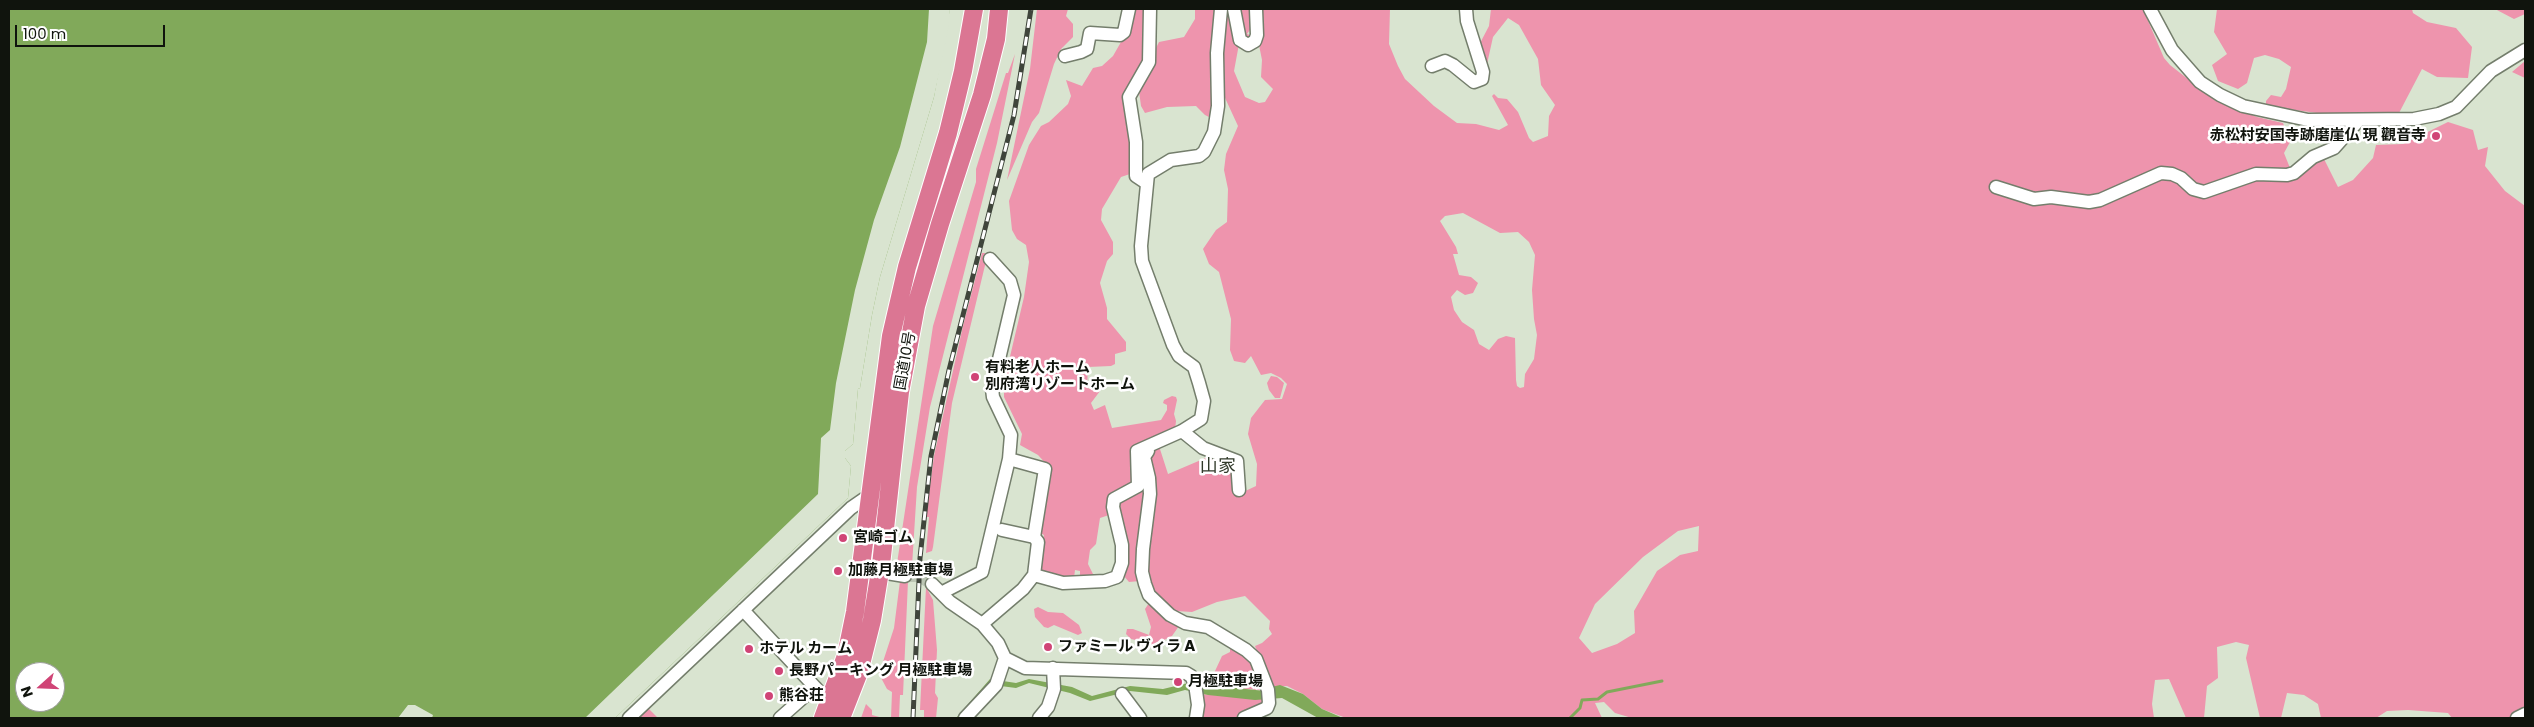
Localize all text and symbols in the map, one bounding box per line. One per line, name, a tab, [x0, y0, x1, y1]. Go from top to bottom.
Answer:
scale bar	[18, 15, 168, 47]
text: 100 m	[23, 23, 66, 44]
place label: 赤松村安国寺跡磨崖仏 現 觀音寺	[2210, 127, 2426, 145]
marker: 赤松村安国寺跡磨崖仏 現 觀音寺	[2430, 130, 2442, 142]
street label: 国道10号	[892, 330, 920, 392]
place label: 有料老人ホーム 別府湾リゾートホーム	[985, 359, 1135, 394]
marker: 有料老人ホーム 別府湾リゾートホーム	[969, 371, 981, 383]
district label: 山家	[1200, 456, 1236, 478]
place label: 宮崎ゴム	[853, 529, 913, 547]
marker: 宮崎ゴム	[837, 532, 849, 544]
place label: 加藤月極駐車場	[848, 562, 953, 580]
marker: 加藤月極駐車場	[832, 565, 844, 577]
place label: ファミール ヴィラ A	[1058, 638, 1195, 656]
place label: ホテル カーム	[759, 640, 852, 658]
marker: ファミール ヴィラ A	[1042, 641, 1054, 653]
marker: ホテル カーム	[743, 643, 755, 655]
north arrow	[15, 662, 65, 712]
place label: 長野パーキング 月極駐車場	[789, 662, 972, 680]
marker: 長野パーキング 月極駐車場	[773, 665, 785, 677]
place label: 月極駐車場	[1188, 673, 1263, 691]
marker: 月極駐車場	[1172, 676, 1184, 688]
text: N	[16, 683, 38, 700]
place label: 熊谷荘	[779, 687, 824, 705]
marker: 熊谷荘	[763, 690, 775, 702]

